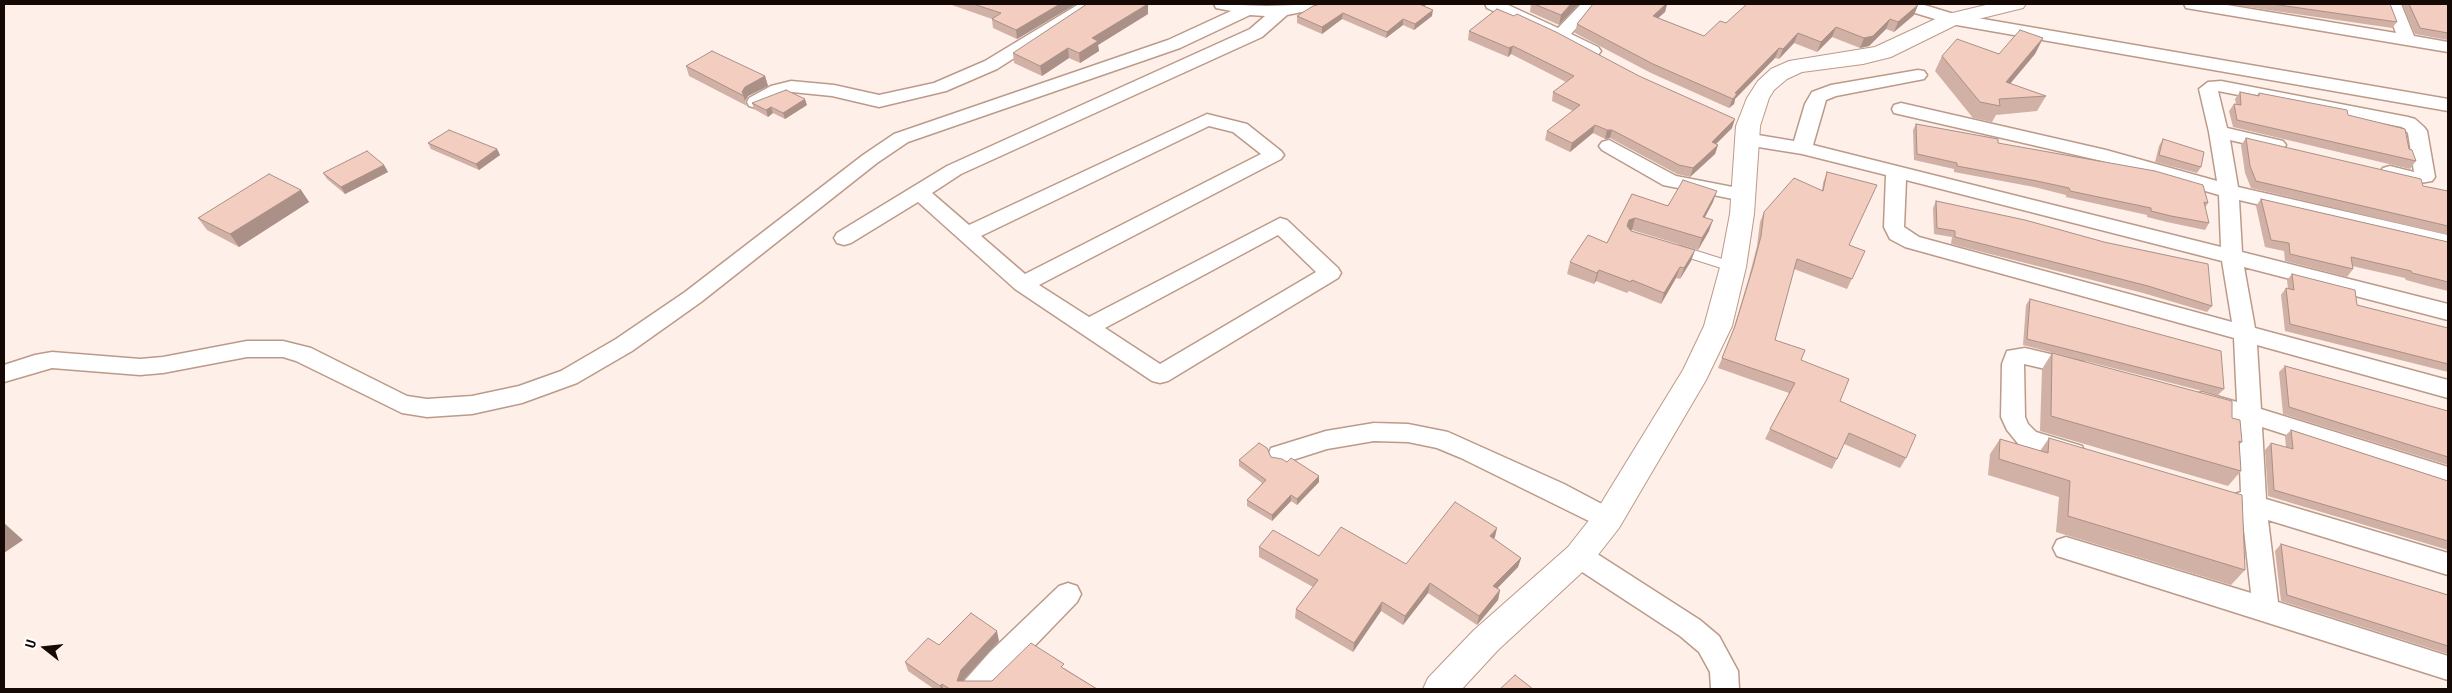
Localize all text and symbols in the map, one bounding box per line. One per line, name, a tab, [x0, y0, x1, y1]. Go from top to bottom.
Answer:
north arrow	[20, 623, 70, 673]
text: U	[22, 638, 39, 650]

